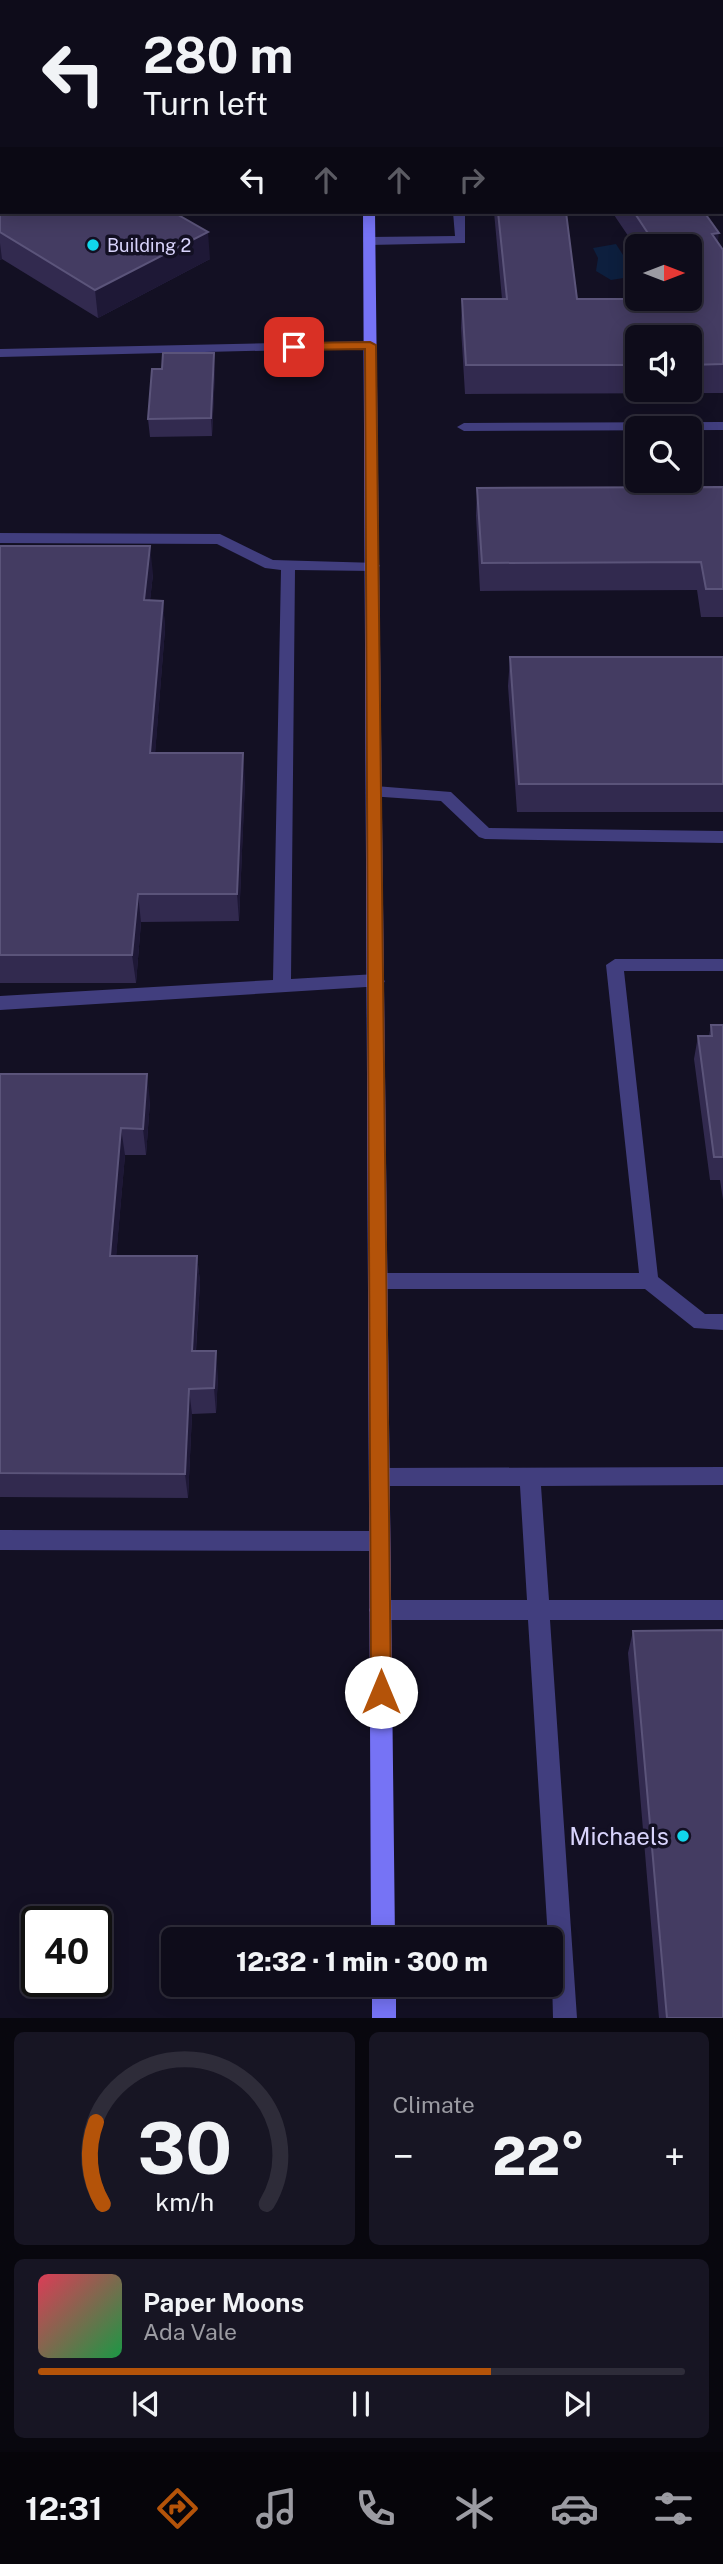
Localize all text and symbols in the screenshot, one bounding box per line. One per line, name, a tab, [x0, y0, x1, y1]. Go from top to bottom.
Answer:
text: 280 m	[143, 26, 293, 84]
icon: left	[28, 28, 119, 119]
text: Turn left	[143, 85, 268, 122]
icon: left	[234, 161, 272, 199]
icon: ahead	[307, 161, 345, 199]
icon: ahead	[380, 161, 418, 199]
icon: right	[453, 161, 491, 199]
north arrow	[625, 234, 702, 312]
map controls	[625, 234, 702, 493]
place label: Building 2	[107, 235, 191, 256]
marker: Building 2	[85, 237, 101, 253]
pin	[264, 317, 324, 377]
button: sound	[625, 325, 702, 402]
icon: arrive	[275, 328, 313, 366]
button: search	[625, 416, 702, 493]
position arrow	[344, 1655, 418, 1729]
place label: Michaels	[569, 1822, 669, 1850]
marker: Michaels	[675, 1828, 691, 1844]
speed limit sign: 40	[21, 1906, 112, 1997]
text: 12:32 · 1 min · 300 m	[236, 1946, 488, 1977]
text: Climate	[393, 2091, 475, 2118]
text: 30	[137, 2106, 232, 2191]
text: 22°	[492, 2126, 585, 2187]
text: −	[393, 2134, 414, 2179]
text: +	[664, 2134, 685, 2179]
text: km/h	[155, 2187, 214, 2217]
text: Paper Moons	[143, 2287, 304, 2318]
text: Ada Vale	[143, 2318, 237, 2345]
icon: previous	[127, 2385, 165, 2423]
icon: pause	[342, 2385, 380, 2423]
icon: next	[558, 2385, 596, 2423]
icon: directions	[153, 2484, 202, 2533]
icon: music	[252, 2484, 301, 2533]
icon: phone	[351, 2484, 400, 2533]
icon: climate	[450, 2484, 499, 2533]
icon: car	[550, 2484, 599, 2533]
icon: filters	[649, 2484, 698, 2533]
text: 12:31	[25, 2490, 103, 2527]

